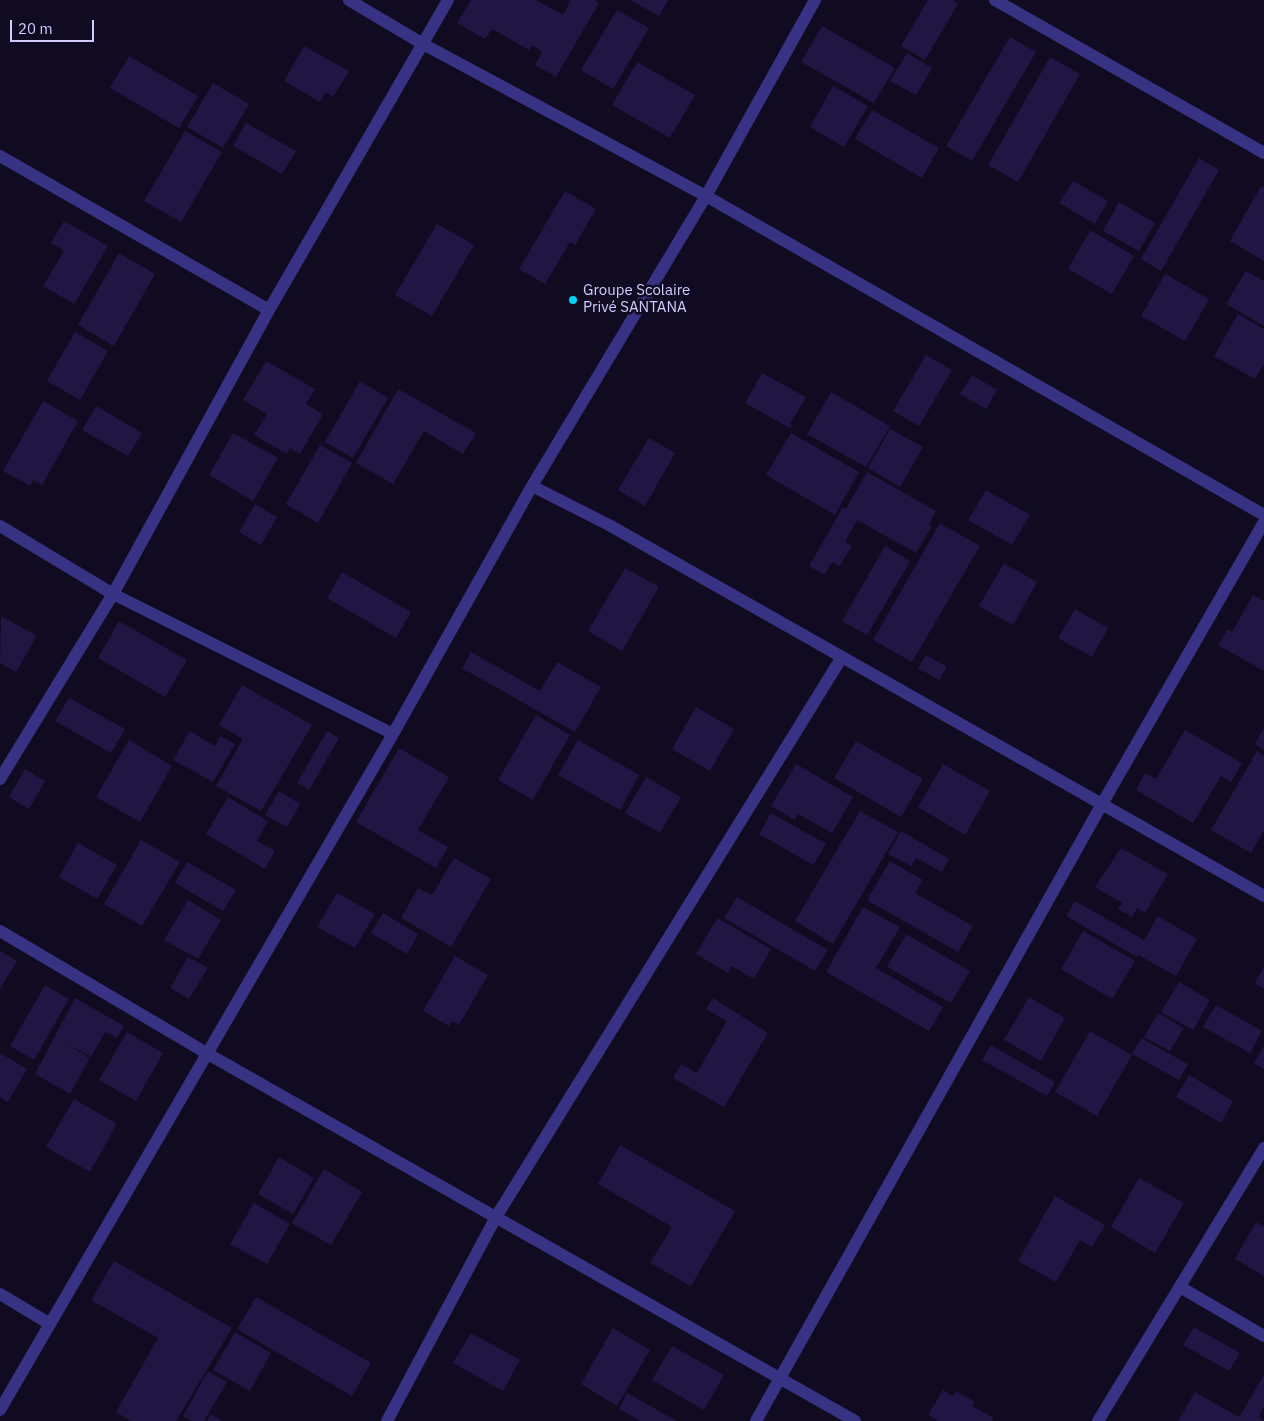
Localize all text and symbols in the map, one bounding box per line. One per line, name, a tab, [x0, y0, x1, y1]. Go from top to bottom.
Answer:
scale bar	[12, 10, 96, 42]
text: 20 m	[18, 19, 53, 38]
place label: Groupe Scolaire Privé SANTANA	[583, 282, 690, 317]
marker: Groupe Scolaire Privé SANTANA	[567, 294, 579, 306]

